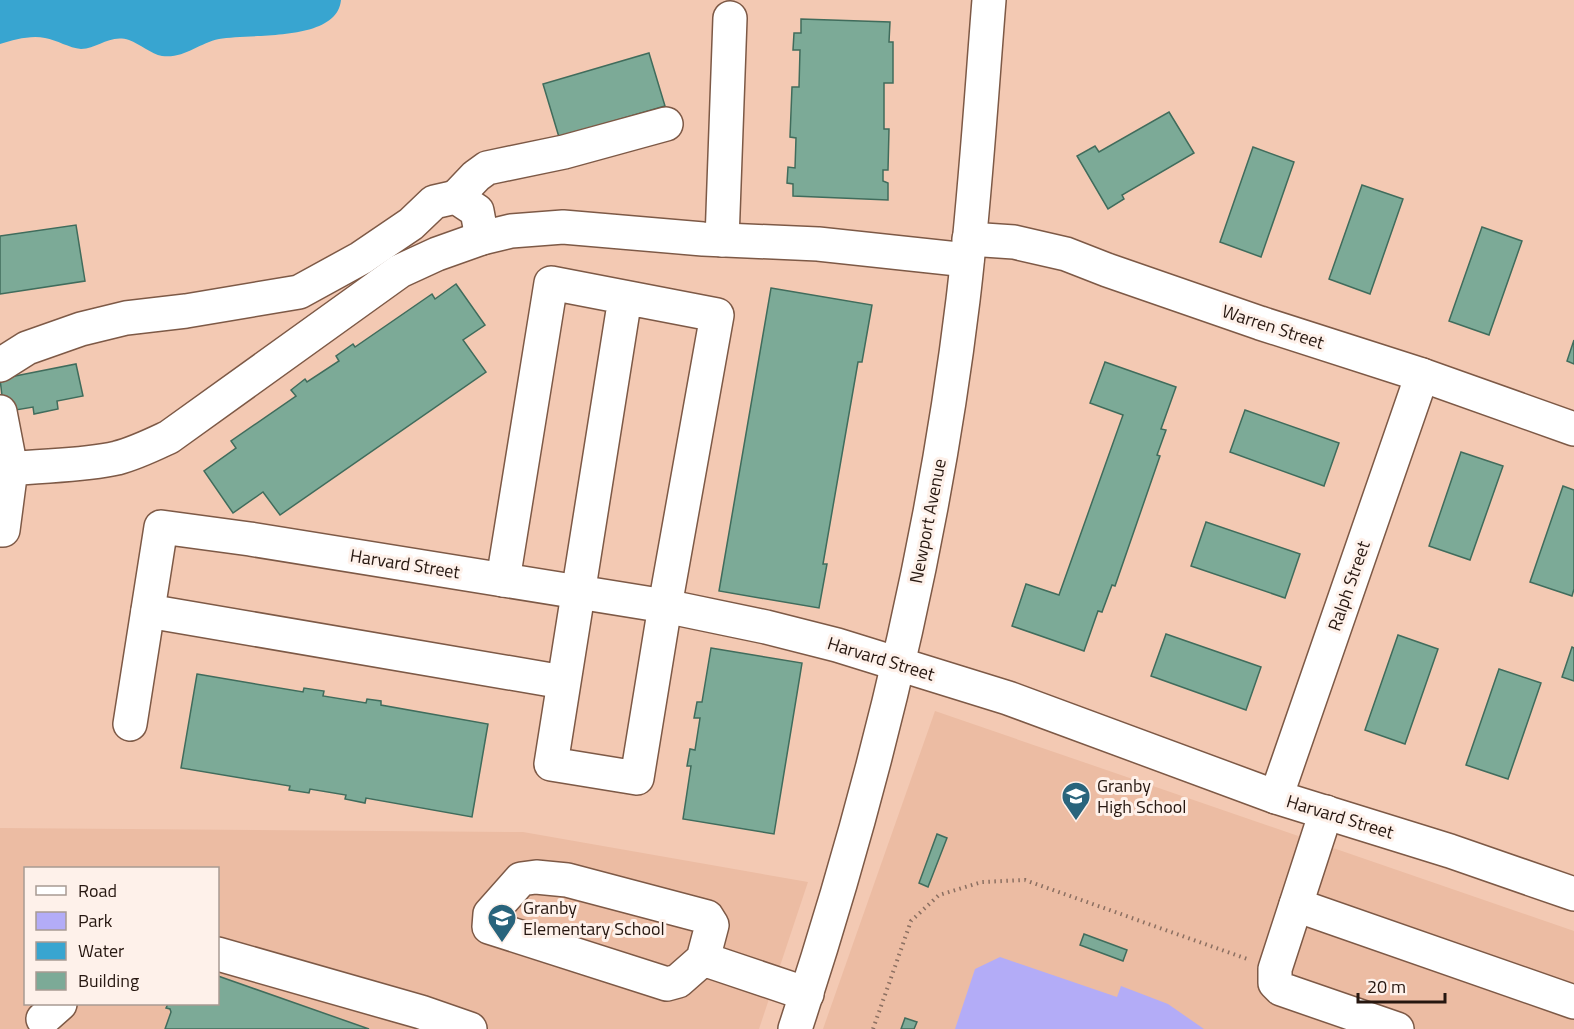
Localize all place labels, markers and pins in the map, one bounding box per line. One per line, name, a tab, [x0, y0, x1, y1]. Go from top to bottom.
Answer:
place label: Granby High School	[1097, 772, 1186, 820]
school or university icon: Granby High School	[1060, 780, 1092, 822]
place label: Granby Elementary School	[523, 894, 665, 942]
school or university icon: Granby Elementary School	[486, 902, 518, 944]

